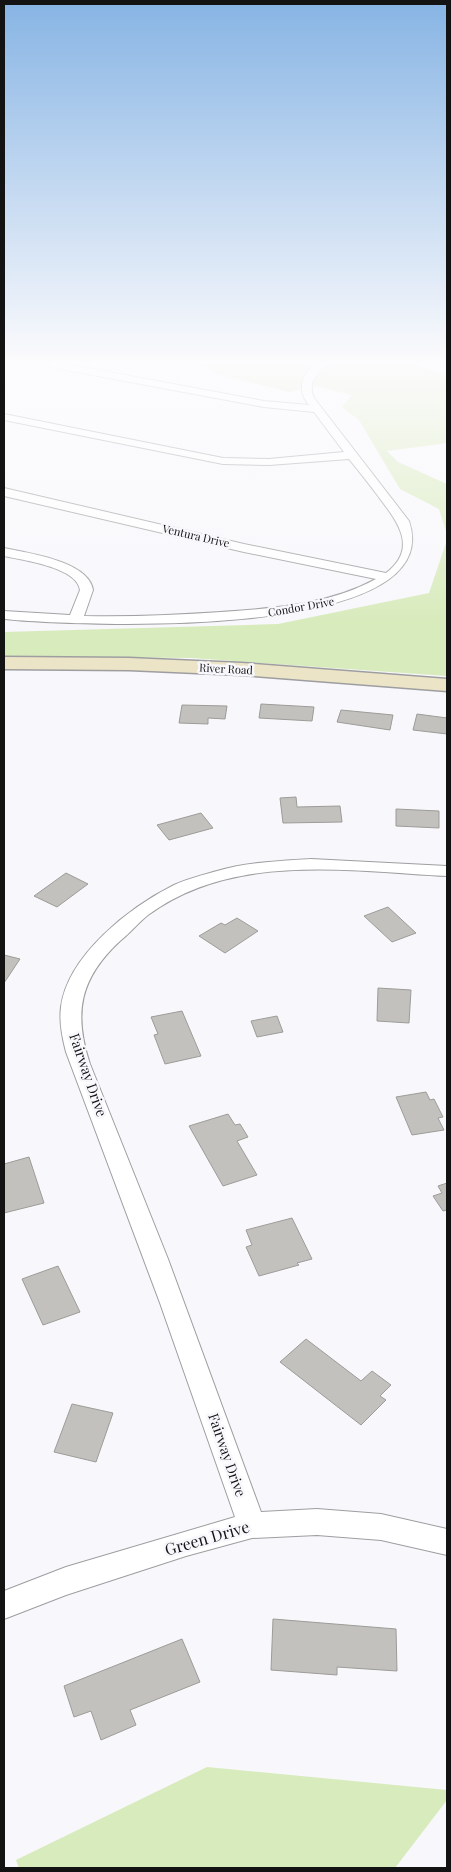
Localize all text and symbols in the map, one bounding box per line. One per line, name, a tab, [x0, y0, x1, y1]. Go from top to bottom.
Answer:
street label: Ventura Drive	[160, 520, 232, 551]
street label: Condor Drive	[267, 593, 336, 620]
street label: River Road	[199, 660, 254, 677]
street label: Fairway Drive	[65, 1031, 112, 1119]
street label: Fairway Drive	[204, 1411, 251, 1499]
street label: Green Drive	[162, 1515, 252, 1560]

